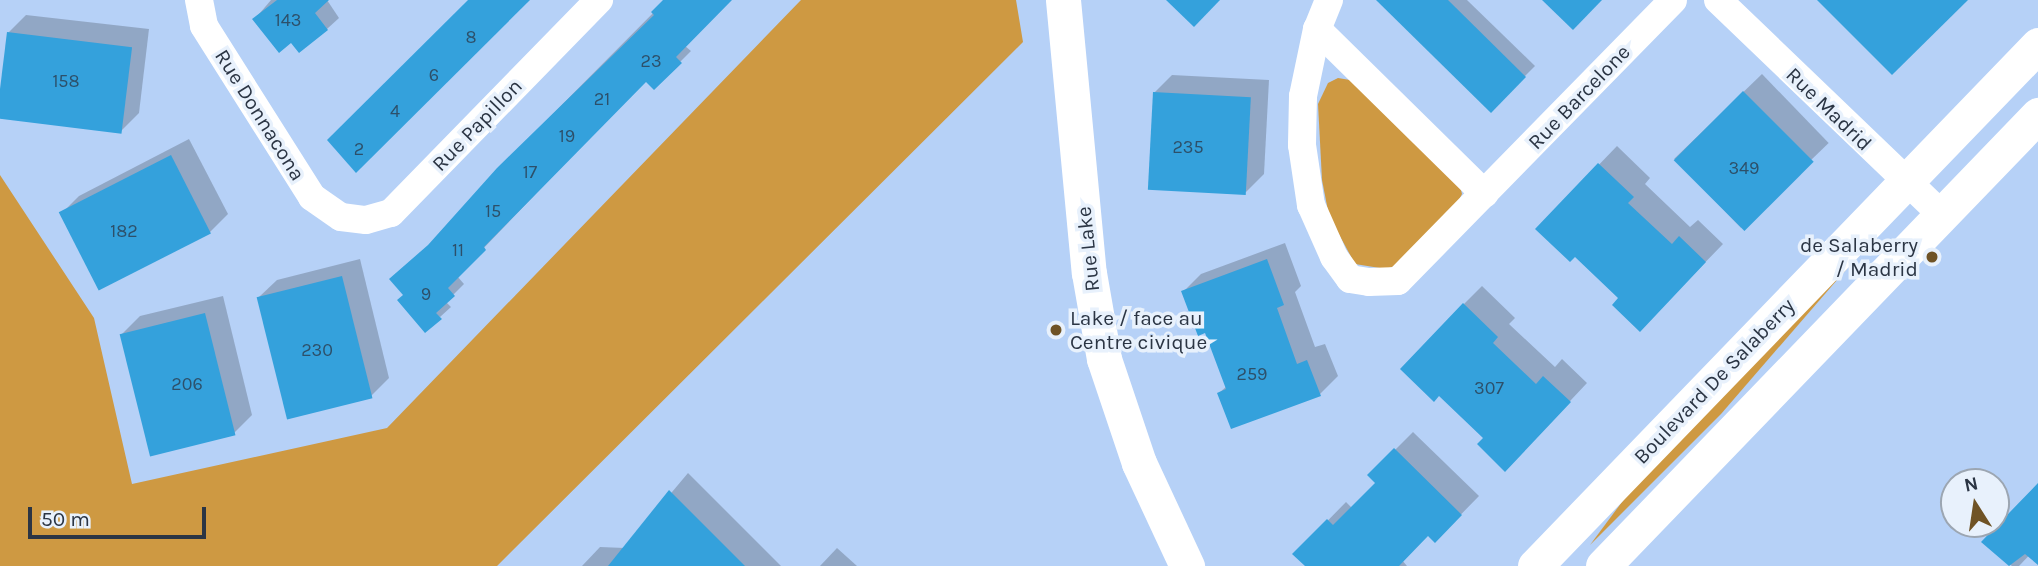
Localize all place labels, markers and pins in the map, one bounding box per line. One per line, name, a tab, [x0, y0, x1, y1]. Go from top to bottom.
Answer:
place label: de Salaberry / Madrid	[1800, 232, 1918, 282]
marker: de Salaberry / Madrid	[1924, 249, 1940, 265]
place label: Lake / face au Centre civique	[1070, 305, 1207, 355]
marker: Lake / face au Centre civique	[1048, 322, 1064, 338]

